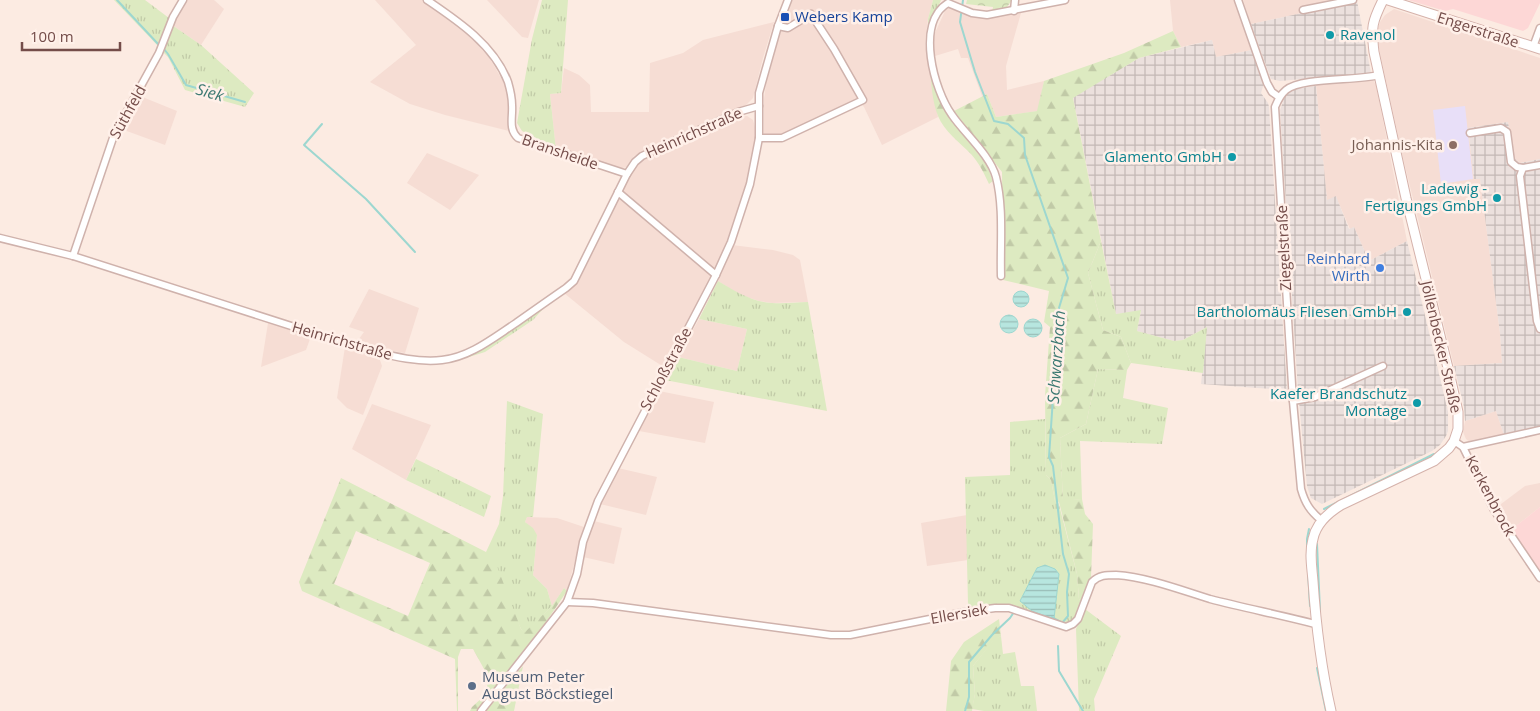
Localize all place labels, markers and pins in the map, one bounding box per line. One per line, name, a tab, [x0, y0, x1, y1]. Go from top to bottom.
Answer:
place label: Webers Kamp	[795, 6, 893, 26]
marker: Webers Kamp	[779, 11, 791, 23]
place label: Ravenol	[1340, 24, 1396, 44]
marker: Ravenol	[1324, 29, 1336, 41]
place label: Johannis-Kita	[1350, 134, 1443, 154]
marker: Johannis-Kita	[1447, 139, 1459, 151]
place label: Glamento GmbH	[1104, 146, 1222, 166]
marker: Glamento GmbH	[1226, 151, 1238, 163]
place label: Ladewig - Fertigungs GmbH	[1365, 178, 1487, 215]
marker: Ladewig - Fertigungs GmbH	[1491, 192, 1503, 204]
place label: Reinhard Wirth	[1306, 248, 1370, 285]
marker: Reinhard Wirth	[1374, 262, 1386, 274]
place label: Bartholomäus Fliesen GmbH	[1197, 301, 1397, 321]
marker: Bartholomäus Fliesen GmbH	[1401, 306, 1413, 318]
place label: Kaefer Brandschutz Montage	[1270, 383, 1407, 420]
marker: Kaefer Brandschutz Montage	[1411, 397, 1423, 409]
place label: Museum Peter August Böckstiegel	[482, 666, 613, 703]
marker: Museum Peter August Böckstiegel	[466, 680, 478, 692]

